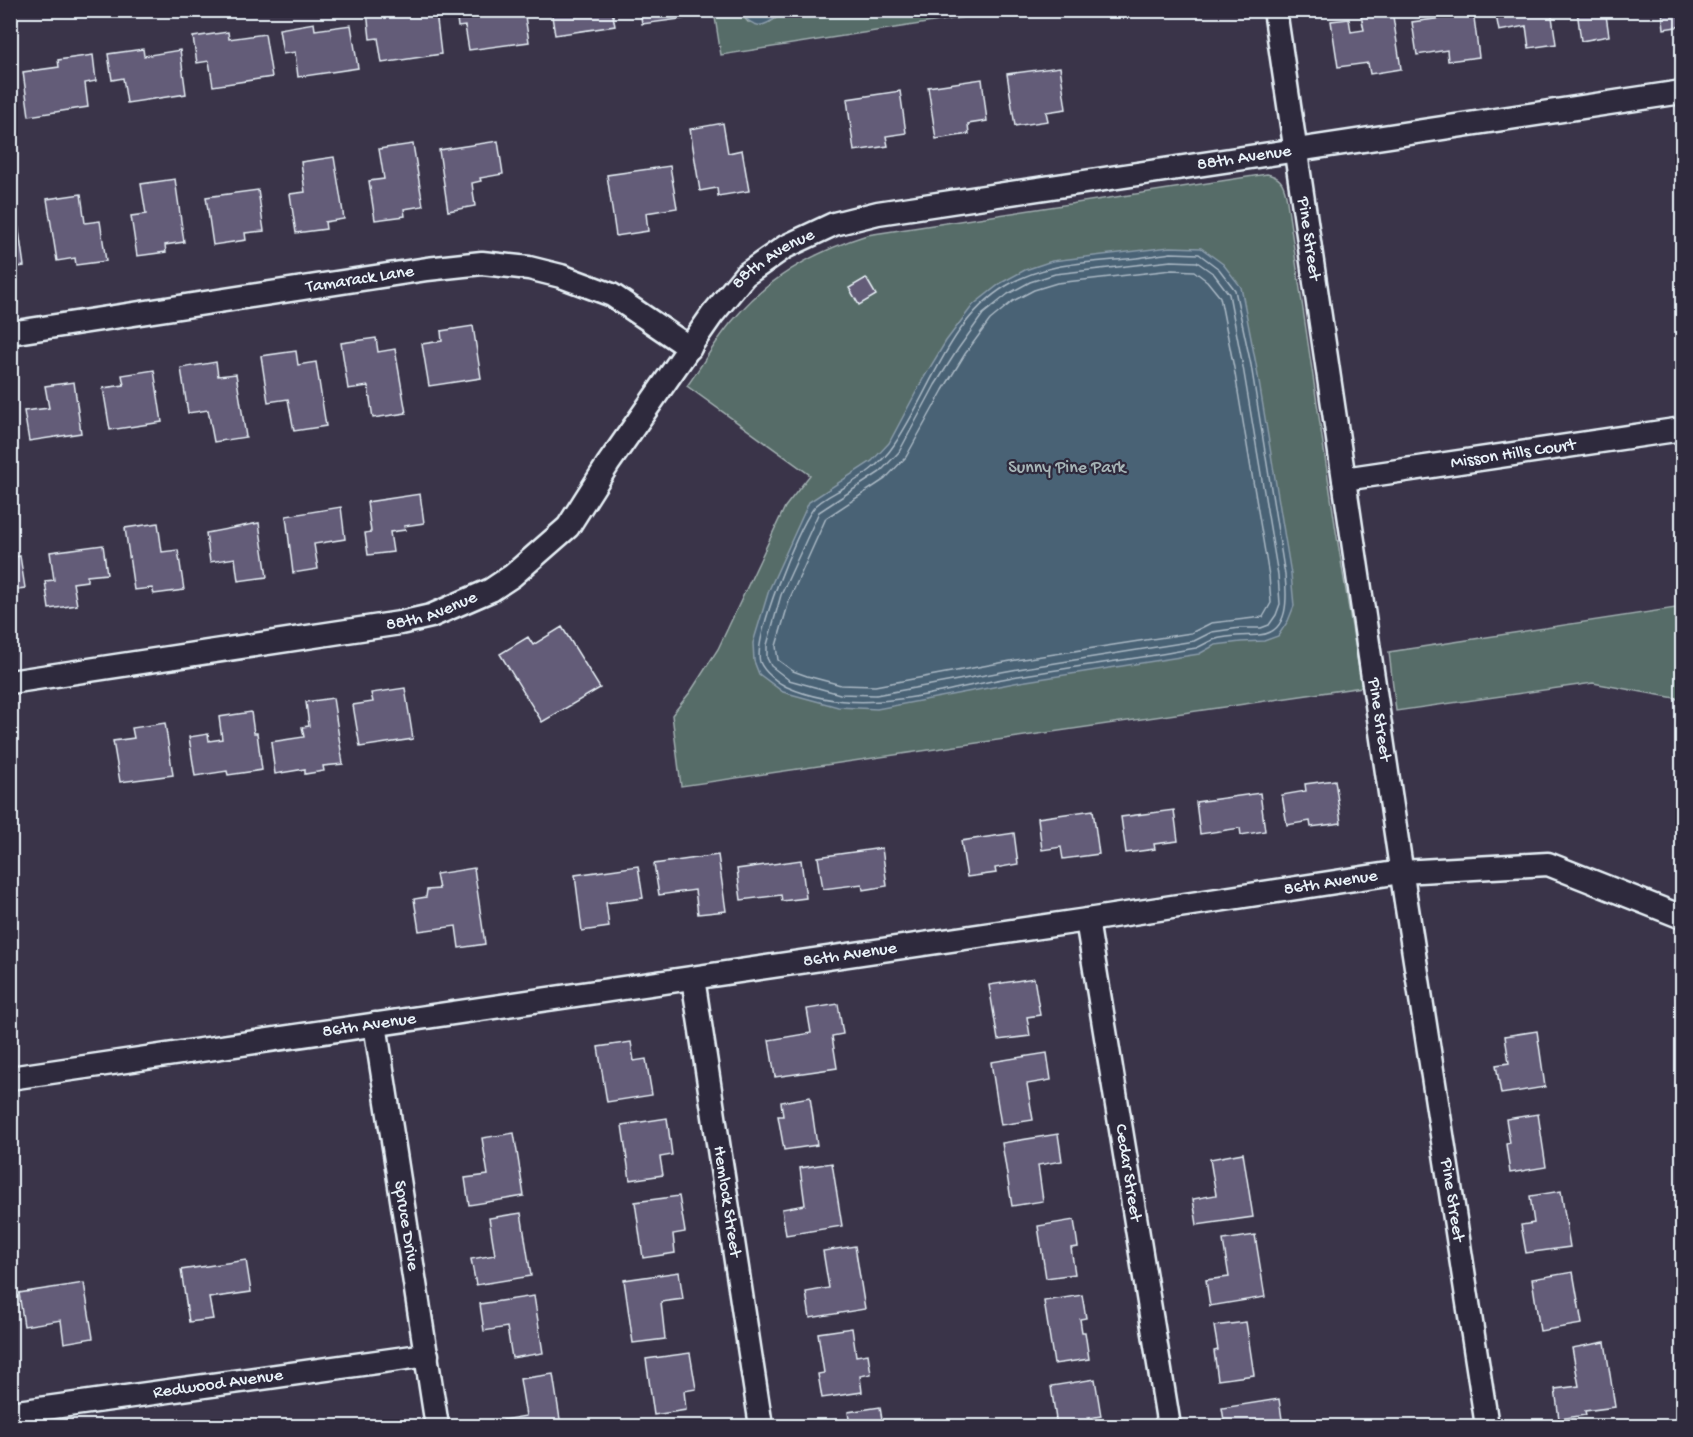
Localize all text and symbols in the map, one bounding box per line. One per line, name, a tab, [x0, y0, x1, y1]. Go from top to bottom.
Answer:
street label: 88th Avenue	[1195, 140, 1293, 175]
street label: Pine Street	[1292, 194, 1325, 283]
street label: 88th Avenue	[727, 224, 818, 293]
street label: Tamarack Lane	[303, 261, 416, 298]
street label: Misson Hills Court	[1449, 434, 1579, 474]
park label: Sunny Pine Park	[1008, 458, 1128, 479]
street label: 88th Avenue	[385, 586, 481, 635]
street label: Pine Street	[1363, 675, 1396, 764]
street label: 86th Avenue	[1282, 865, 1380, 900]
street label: 86th Avenue	[802, 937, 899, 972]
street label: 86th Avenue	[321, 1008, 418, 1043]
street label: Cedar Street	[1110, 1123, 1146, 1225]
street label: Hemlock Street	[708, 1144, 746, 1260]
street label: Pine Street	[1435, 1156, 1469, 1245]
street label: Spruce Drive	[389, 1179, 424, 1273]
street label: Redwood Avenue	[152, 1365, 285, 1403]

